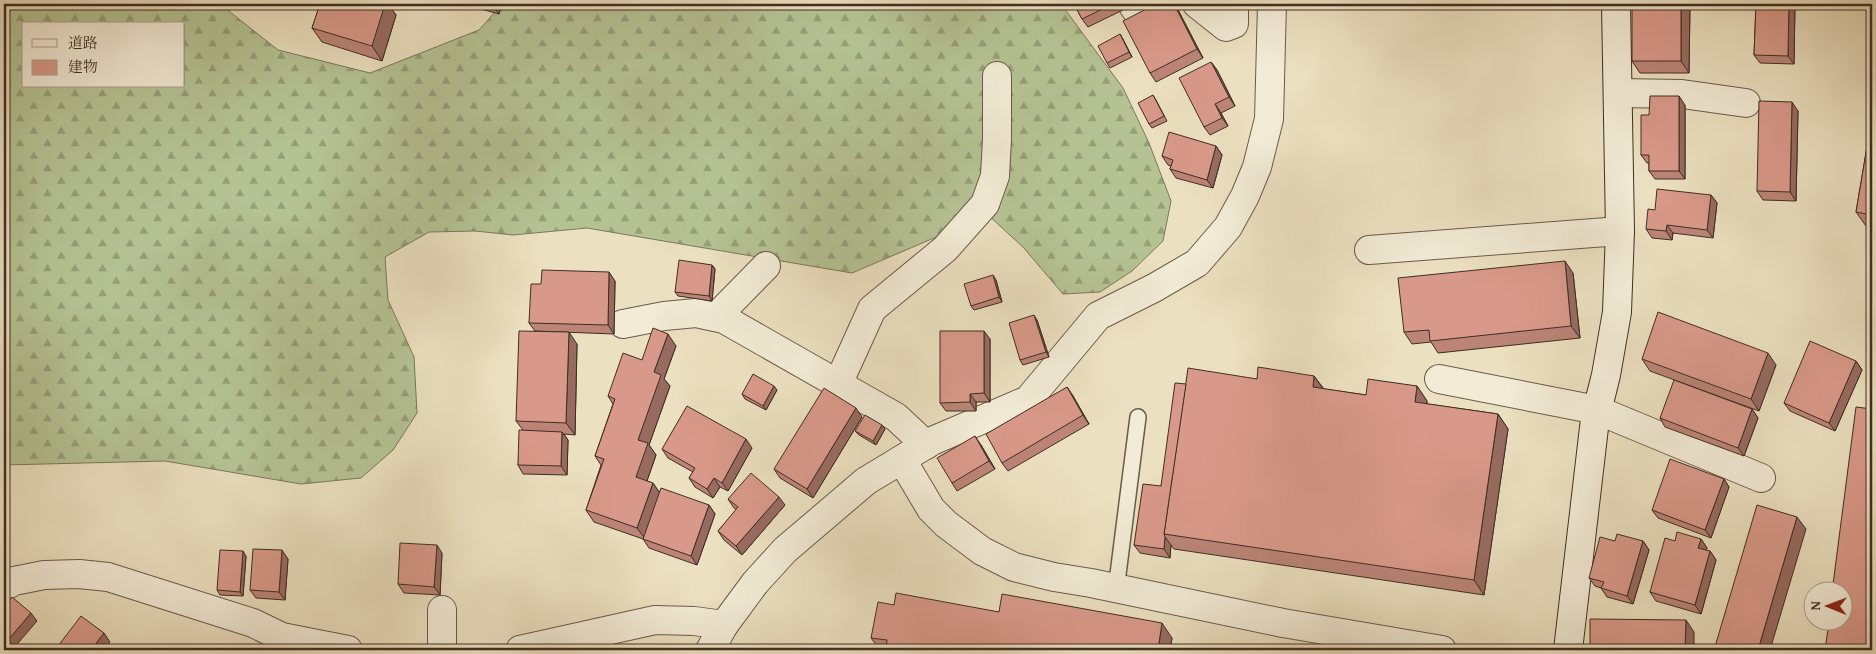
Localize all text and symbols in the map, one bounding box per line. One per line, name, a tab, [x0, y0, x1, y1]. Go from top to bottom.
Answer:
legend	[22, 22, 185, 88]
text: 道路	[68, 32, 98, 53]
text: 建物	[68, 56, 98, 77]
north arrow	[1804, 582, 1854, 632]
text: N	[1805, 600, 1825, 611]

